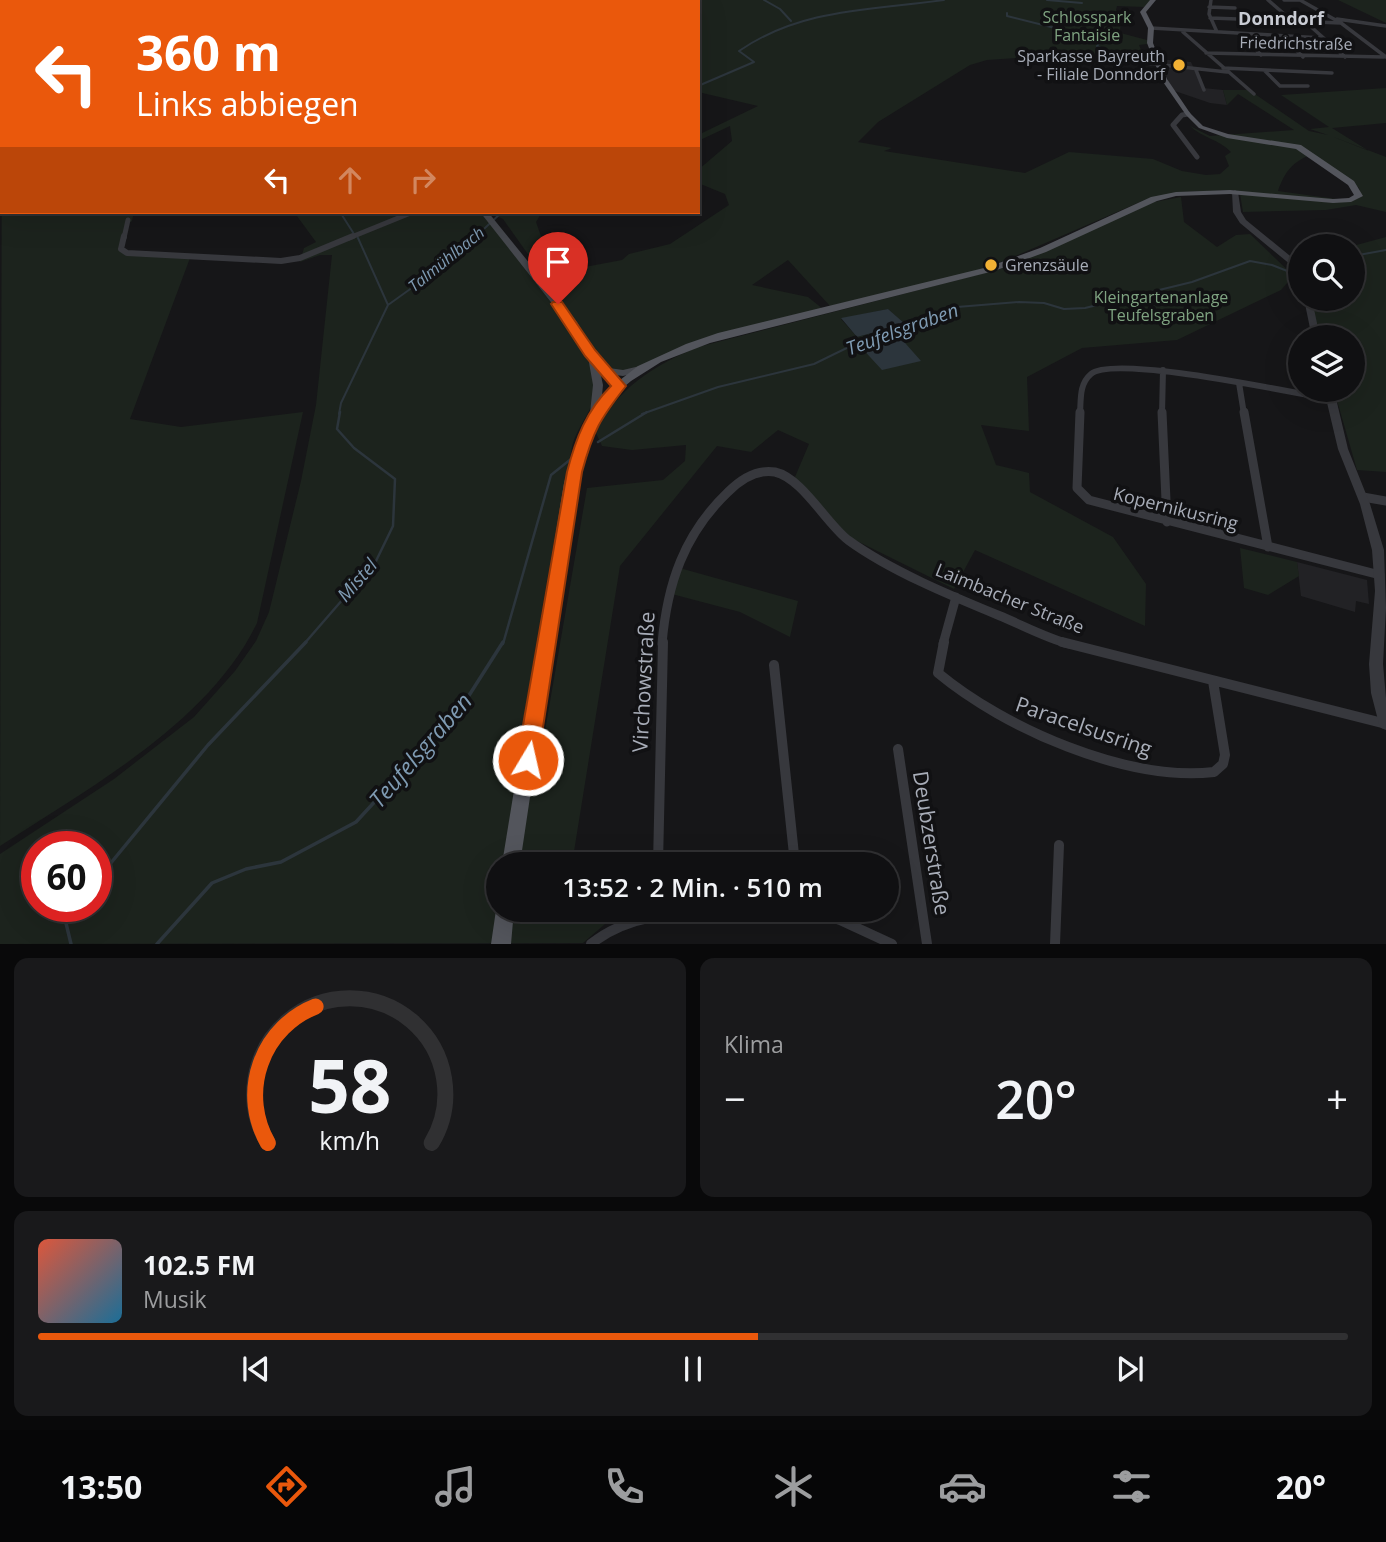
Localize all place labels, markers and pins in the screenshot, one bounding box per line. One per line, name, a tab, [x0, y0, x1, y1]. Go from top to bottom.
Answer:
place label: Sparkasse Bayreuth - Filiale Donndorf	[1017, 45, 1167, 85]
marker: Sparkasse Bayreuth - Filiale Donndorf	[1171, 57, 1187, 73]
pin	[528, 232, 588, 304]
place label: Grenzsäule	[1005, 254, 1089, 276]
marker: Grenzsäule	[983, 257, 999, 273]

